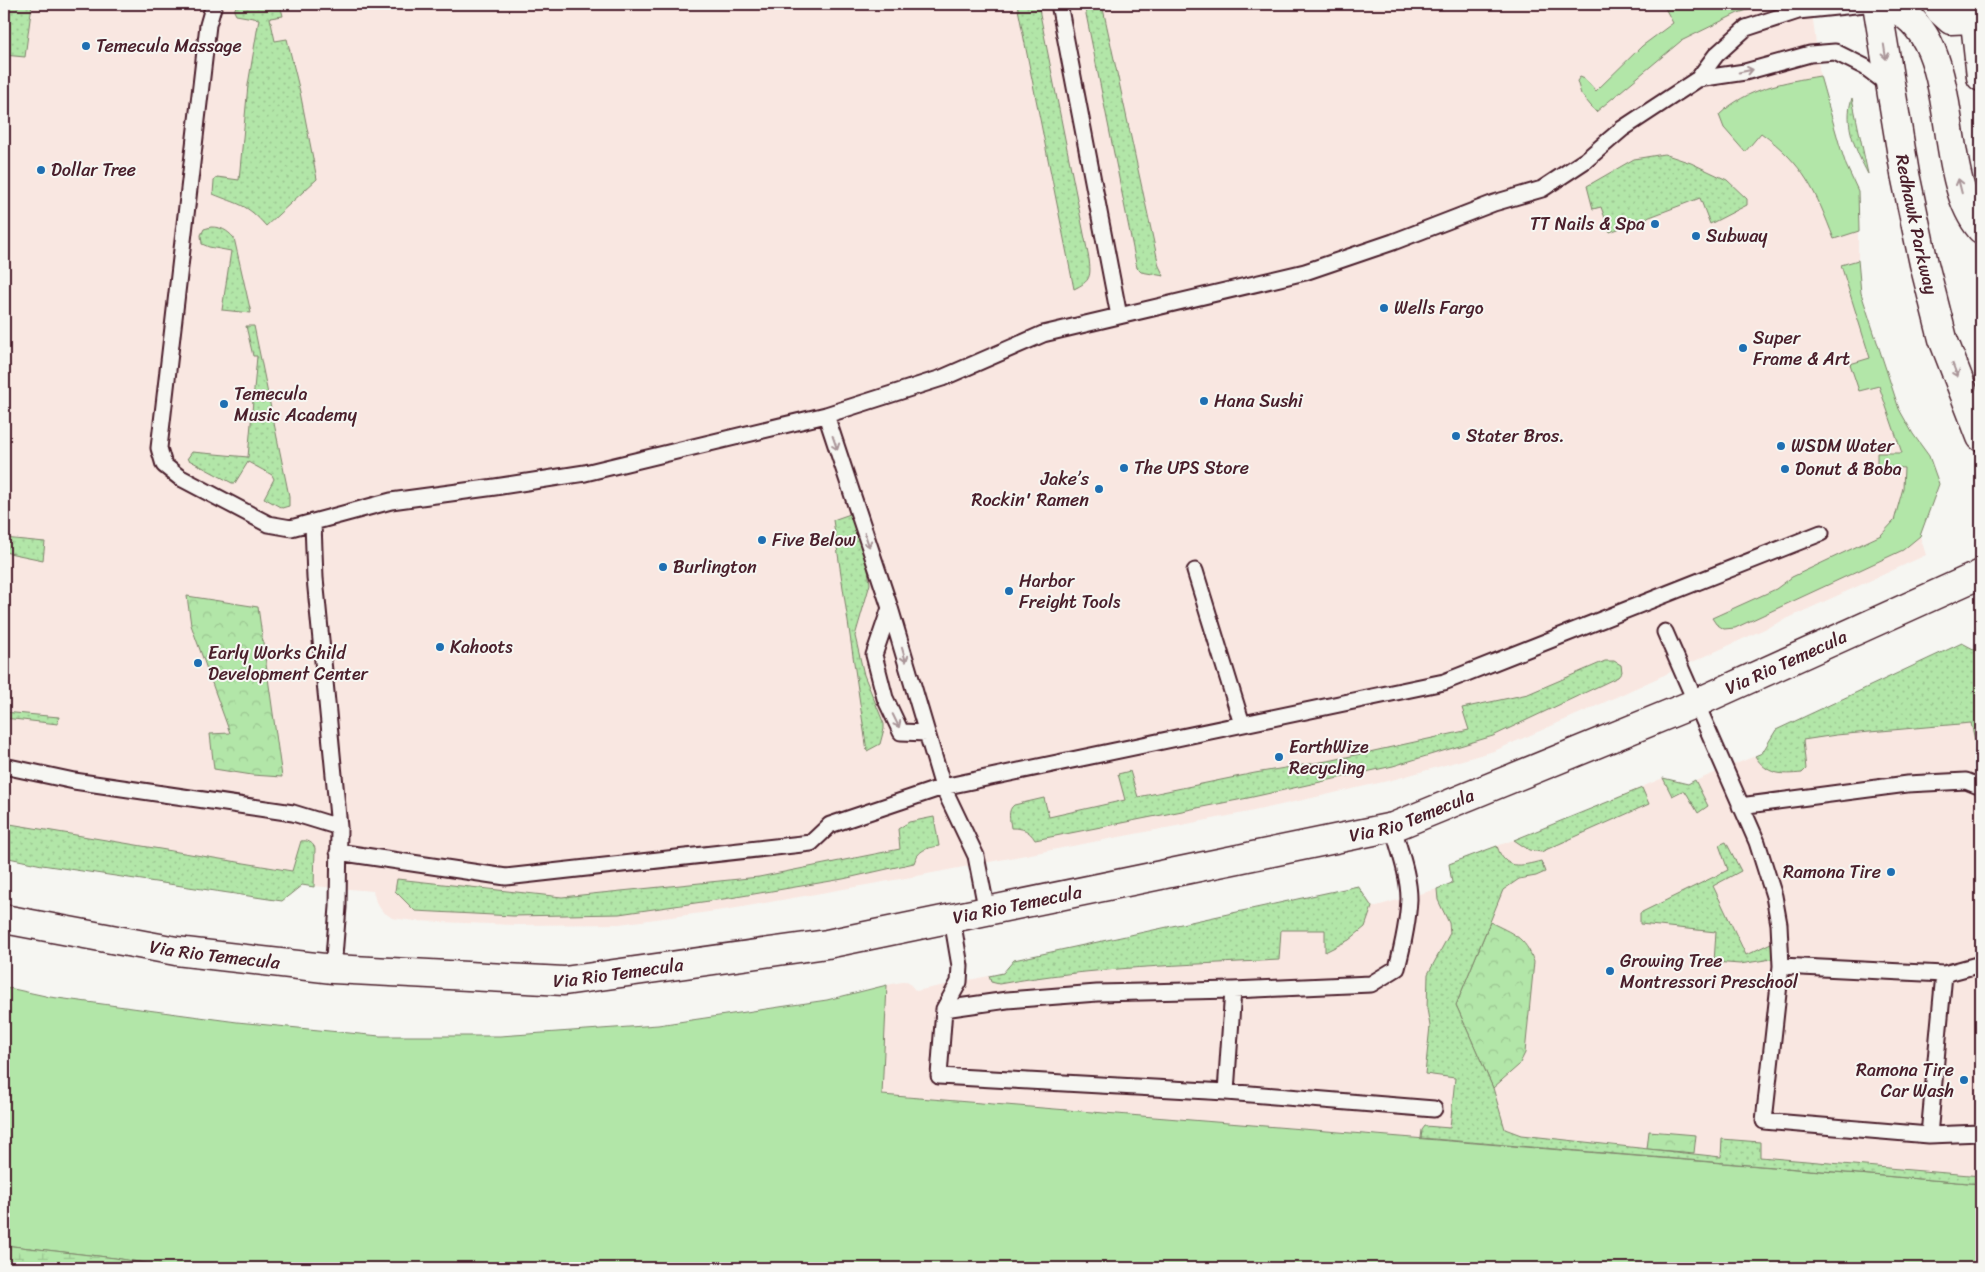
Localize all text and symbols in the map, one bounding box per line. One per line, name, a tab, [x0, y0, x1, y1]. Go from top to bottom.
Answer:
place label: Temecula Massage	[96, 30, 242, 62]
marker: Temecula Massage	[80, 40, 92, 52]
one-way arrow	[1880, 44, 1890, 60]
one-way arrow	[1737, 66, 1753, 75]
street label: Redhawk Parkway	[1886, 152, 1947, 299]
place label: Dollar Tree	[51, 154, 136, 186]
marker: Dollar Tree	[35, 164, 47, 176]
one-way arrow	[1954, 179, 1964, 195]
place label: TT Nails & Spa	[1530, 208, 1645, 240]
marker: TT Nails & Spa	[1649, 218, 1661, 230]
place label: Subway	[1706, 220, 1768, 252]
marker: Subway	[1690, 230, 1702, 242]
place label: Wells Fargo	[1394, 292, 1484, 324]
marker: Wells Fargo	[1378, 302, 1390, 314]
place label: Super Frame & Art	[1753, 322, 1850, 375]
marker: Super Frame & Art	[1737, 342, 1749, 354]
one-way arrow	[1951, 362, 1960, 377]
place label: Temecula Music Academy	[234, 378, 358, 431]
place label: Hana Sushi	[1214, 385, 1304, 417]
marker: Hana Sushi	[1198, 395, 1210, 407]
marker: Temecula Music Academy	[218, 398, 230, 410]
place label: Stater Bros.	[1466, 420, 1565, 452]
marker: Stater Bros.	[1450, 430, 1462, 442]
place label: WSDM Water	[1791, 430, 1896, 462]
one-way arrow	[831, 435, 840, 450]
marker: WSDM Water	[1775, 440, 1787, 452]
place label: The UPS Store	[1134, 452, 1249, 484]
place label: Donut & Boba	[1795, 453, 1902, 485]
marker: The UPS Store	[1118, 462, 1130, 474]
place label: Jake’s Rockin' Ramen	[971, 463, 1090, 516]
marker: Donut & Boba	[1779, 463, 1791, 475]
marker: Jake’s Rockin' Ramen	[1093, 483, 1105, 495]
place label: Five Below	[772, 524, 857, 556]
one-way arrow	[863, 532, 872, 547]
marker: Five Below	[756, 534, 768, 546]
place label: Burlington	[673, 551, 757, 583]
marker: Burlington	[657, 561, 669, 573]
place label: Harbor Freight Tools	[1019, 565, 1121, 618]
marker: Harbor Freight Tools	[1003, 585, 1015, 597]
street label: Via Rio Temecula	[1720, 620, 1853, 704]
place label: Kahoots	[450, 631, 513, 663]
place label: Early Works Child Development Center	[208, 637, 370, 690]
marker: Kahoots	[434, 641, 446, 653]
one-way arrow	[899, 647, 909, 663]
marker: Early Works Child Development Center	[192, 657, 204, 669]
one-way arrow	[891, 713, 901, 728]
place label: EarthWize Recycling	[1289, 731, 1369, 784]
marker: EarthWize Recycling	[1273, 751, 1285, 763]
street label: Via Rio Temecula	[1346, 779, 1480, 852]
place label: Ramona Tire	[1783, 856, 1881, 888]
marker: Ramona Tire	[1885, 866, 1897, 878]
street label: Via Rio Temecula	[950, 876, 1085, 934]
street label: Via Rio Temecula	[147, 930, 283, 979]
place label: Growing Tree Montressori Preschool	[1620, 945, 1799, 998]
street label: Via Rio Temecula	[552, 948, 686, 997]
marker: Growing Tree Montressori Preschool	[1604, 965, 1616, 977]
place label: Ramona Tire Car Wash	[1856, 1054, 1954, 1107]
marker: Ramona Tire Car Wash	[1958, 1074, 1970, 1086]

